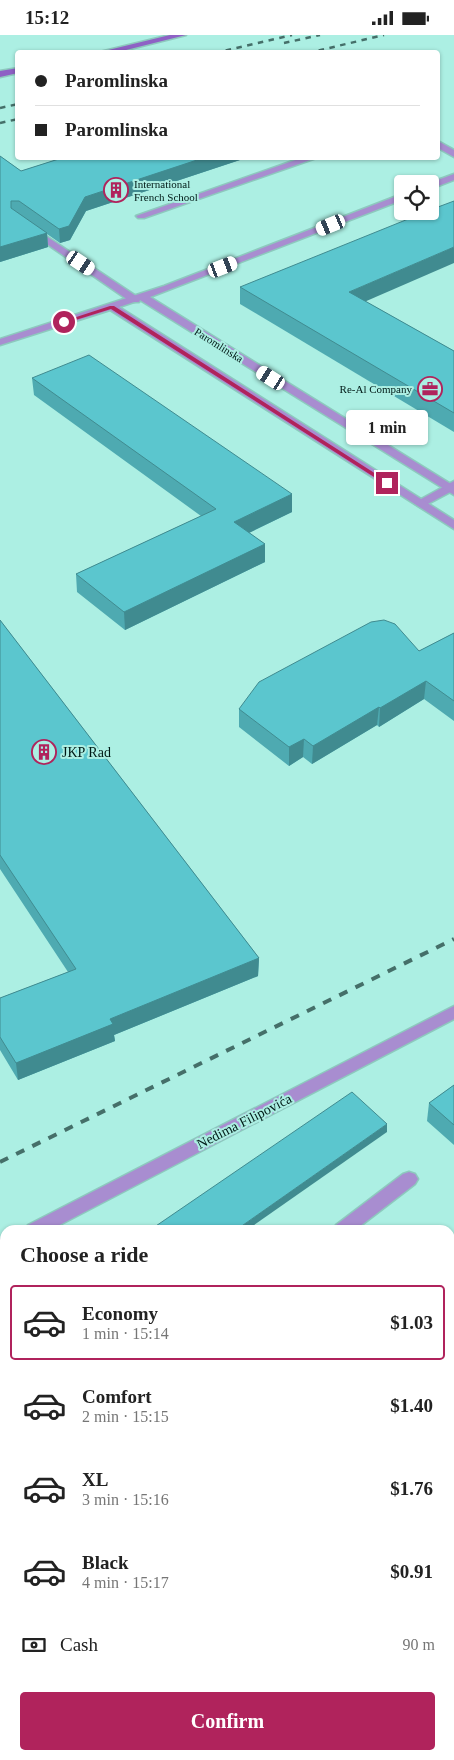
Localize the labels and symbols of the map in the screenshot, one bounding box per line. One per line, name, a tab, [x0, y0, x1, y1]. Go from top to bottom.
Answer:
building icon: International French School	[103, 177, 129, 203]
place label: International French School	[134, 178, 198, 203]
car	[314, 212, 347, 238]
car	[64, 248, 97, 278]
car	[206, 255, 239, 279]
route start	[53, 311, 75, 333]
street label: Paromlinska	[192, 325, 246, 365]
car	[254, 364, 287, 392]
office icon: Re-Al Company	[417, 376, 443, 402]
place label: Re-Al Company	[340, 383, 412, 395]
callout: 1 min	[346, 411, 428, 445]
route end	[376, 472, 398, 494]
building icon: JKP Rad	[31, 739, 57, 765]
place label: JKP Rad	[62, 745, 111, 760]
street label: Nedima Filipovića	[194, 1091, 295, 1152]

